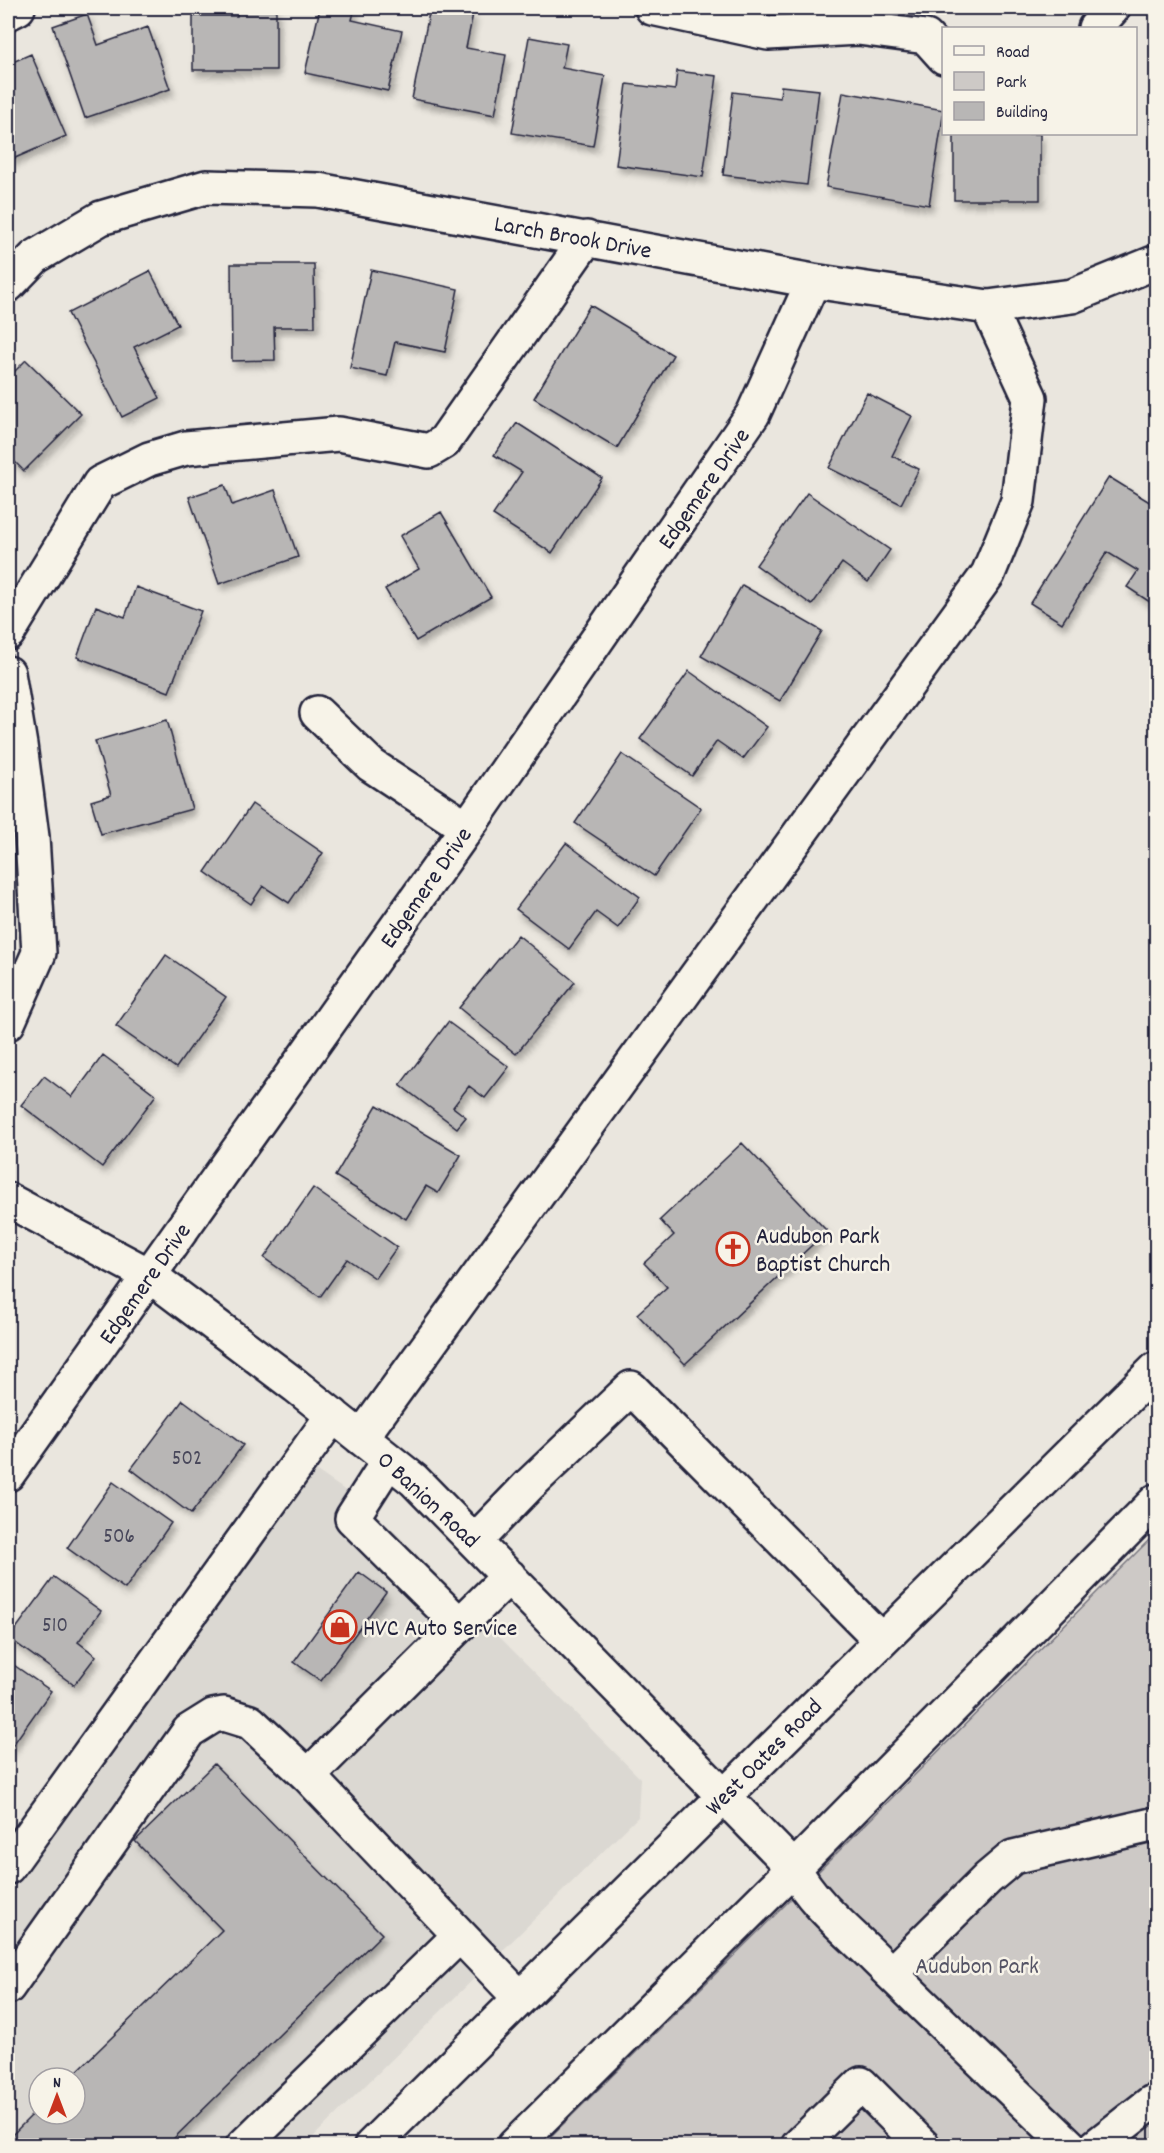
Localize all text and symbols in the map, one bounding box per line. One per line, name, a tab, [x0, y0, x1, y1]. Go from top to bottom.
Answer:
legend	[942, 27, 1137, 135]
text: Road	[996, 41, 1030, 66]
text: Park	[996, 71, 1027, 96]
text: Building	[996, 101, 1048, 126]
street label: Larch Brook Drive	[491, 208, 654, 270]
street label: Edgemere Drive	[651, 422, 760, 557]
street label: Edgemere Drive	[373, 821, 482, 956]
street label: Edgemere Drive	[92, 1217, 201, 1352]
place label: Audubon Park Baptist Church	[756, 1221, 890, 1283]
church icon: Audubon Park Baptist Church	[715, 1231, 751, 1267]
house number: 502	[172, 1445, 202, 1475]
street label: O Banion Road	[368, 1445, 486, 1558]
house number: 506	[103, 1523, 135, 1553]
shop icon: HVC Auto Service	[322, 1609, 358, 1645]
house number: 510	[42, 1612, 68, 1642]
place label: HVC Auto Service	[363, 1613, 517, 1647]
street label: West Oates Road	[699, 1692, 831, 1824]
park label: Audubon Park	[915, 1951, 1039, 1985]
north arrow	[27, 2066, 87, 2126]
text: N	[53, 2072, 61, 2095]

